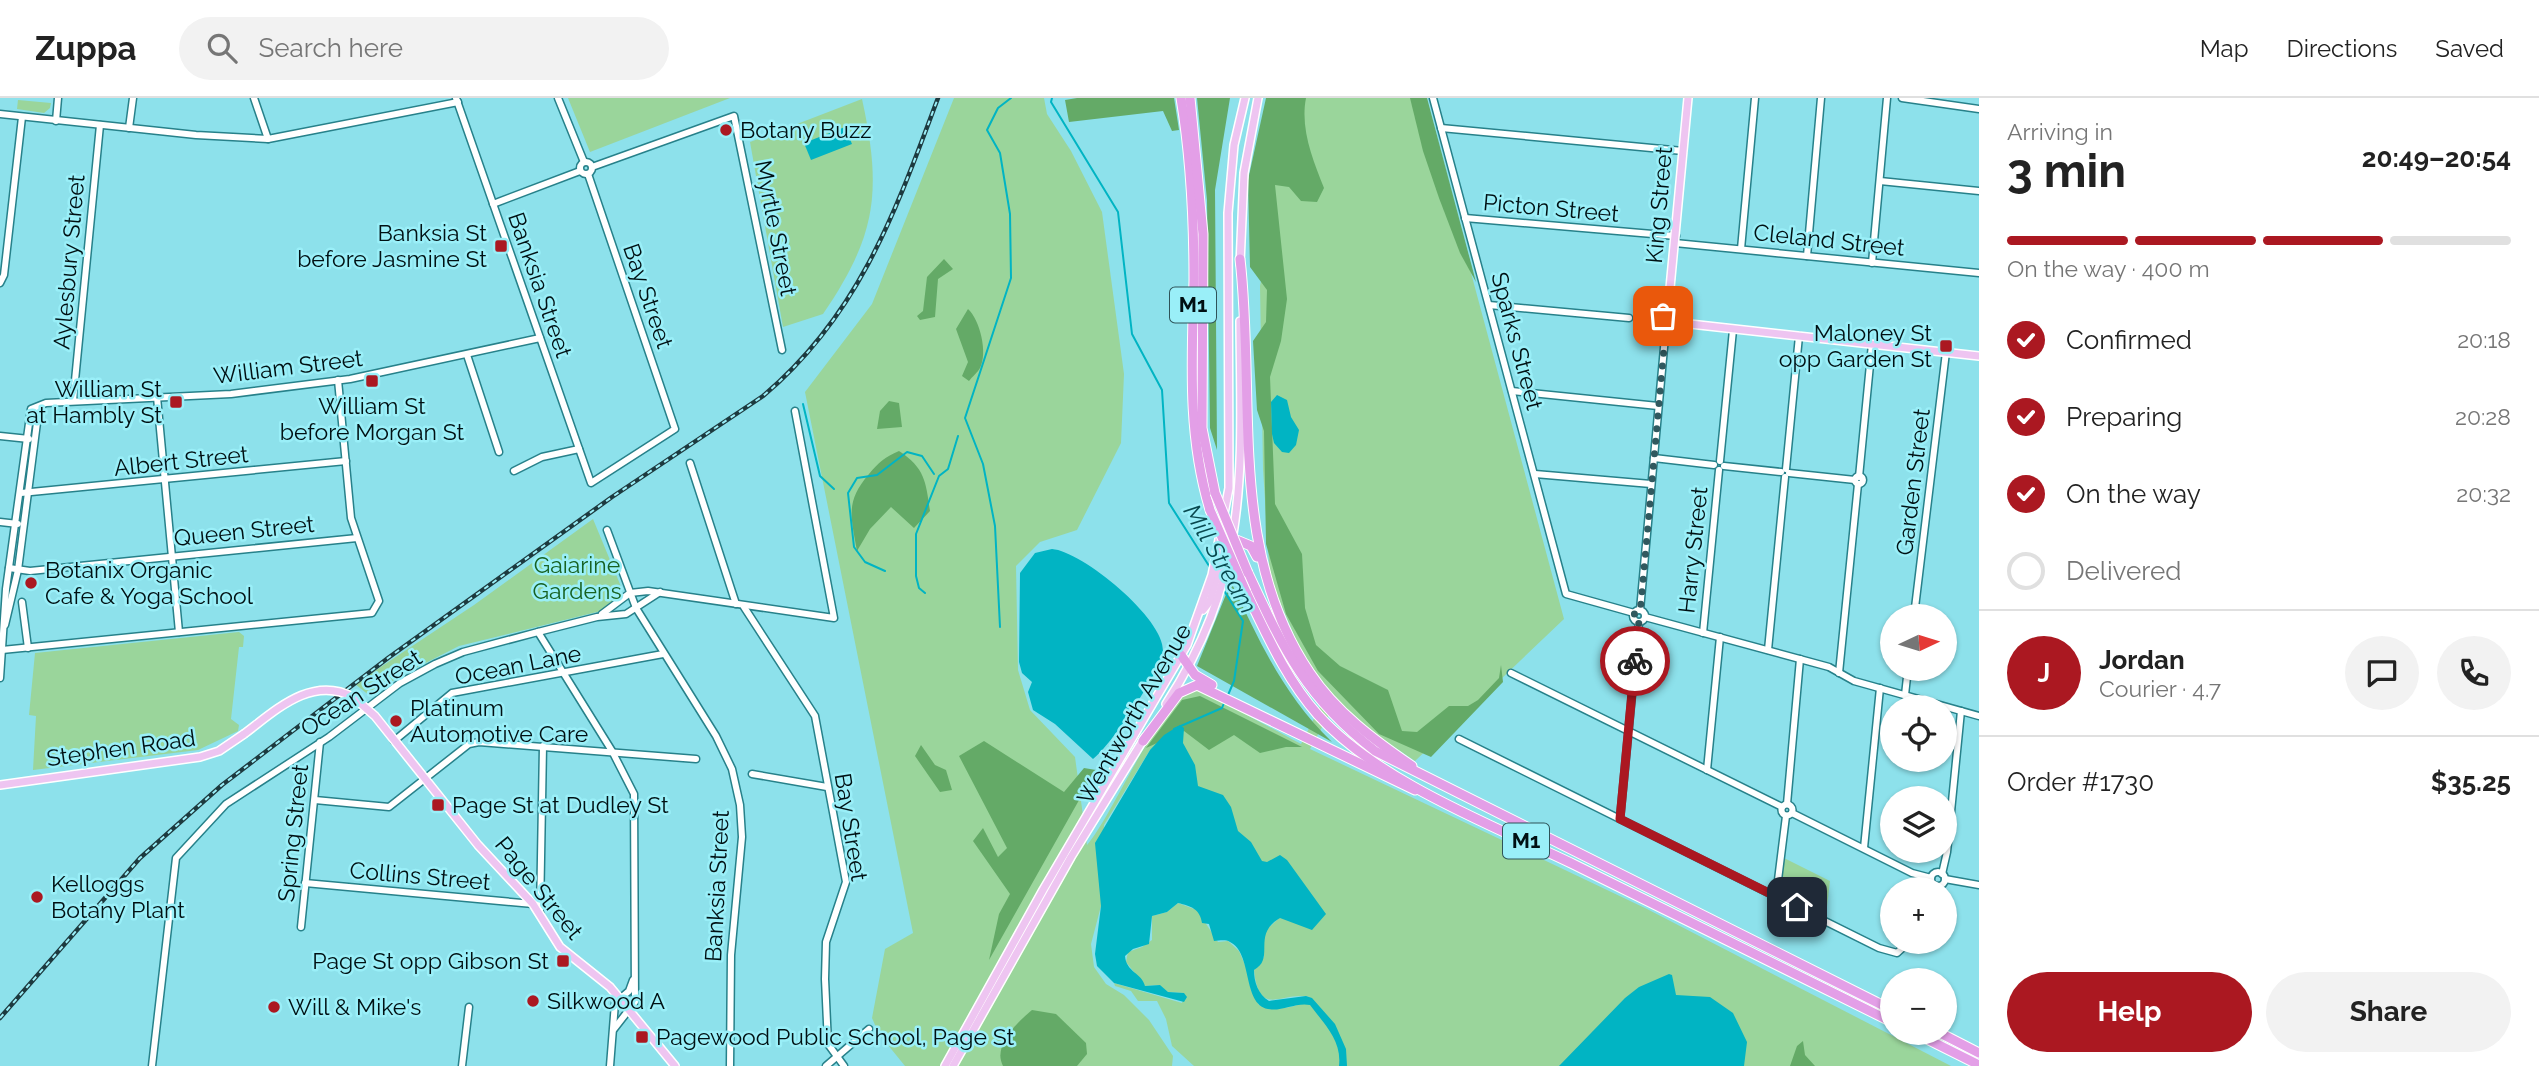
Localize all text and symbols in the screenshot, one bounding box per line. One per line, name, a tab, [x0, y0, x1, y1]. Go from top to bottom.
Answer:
search box	[179, 17, 669, 80]
text: Zuppa	[35, 29, 137, 68]
icon: search	[203, 29, 241, 67]
text: Search here	[259, 33, 403, 63]
text: Map	[2200, 34, 2249, 63]
text: Directions	[2287, 34, 2397, 63]
text: Saved	[2435, 34, 2504, 63]
place label: Botany Buzz	[740, 116, 872, 143]
text: Arriving in	[2007, 118, 2113, 145]
marker: Botany Buzz	[718, 122, 734, 138]
text: 20:49–20:54	[2362, 143, 2511, 173]
text: 3 min	[2007, 144, 2126, 198]
street label: King Street	[1640, 145, 1677, 264]
street label: Myrtle Street	[750, 158, 803, 298]
street label: Aylesbury Street	[47, 173, 90, 351]
street label: Picton Street	[1482, 188, 1620, 227]
street label: Banksia Street	[503, 209, 578, 361]
street label: Cleland Street	[1752, 218, 1906, 261]
place label: Banksia St before Jasmine St	[297, 219, 487, 272]
marker: Banksia St before Jasmine St	[493, 238, 509, 254]
street label: Bay Street	[618, 240, 679, 352]
text: On the way · 400 m	[2007, 255, 2210, 282]
street label: Sparks Street	[1486, 269, 1549, 413]
pin	[1633, 286, 1693, 346]
road number: M1	[1170, 288, 1216, 322]
icon: bag	[1644, 297, 1682, 335]
place label: Maloney St opp Garden St	[1779, 319, 1932, 372]
icon: check	[2007, 321, 2045, 359]
text: Confirmed	[2066, 325, 2192, 355]
text: 20:18	[2457, 326, 2511, 353]
marker: Maloney St opp Garden St	[1938, 338, 1954, 354]
street label: William Street	[212, 344, 364, 389]
marker: William St before Morgan St	[364, 373, 380, 389]
place label: William St at Hambly St	[26, 375, 162, 428]
place label: William St before Morgan St	[280, 392, 465, 445]
marker: William St at Hambly St	[168, 394, 184, 410]
icon: check	[2007, 398, 2045, 436]
text: Preparing	[2066, 402, 2182, 432]
text: 20:28	[2455, 403, 2511, 430]
street label: Garden Street	[1890, 407, 1935, 557]
street label: Albert Street	[112, 440, 250, 481]
icon: check	[2007, 475, 2045, 513]
text: On the way	[2066, 479, 2201, 509]
text: 20:32	[2456, 480, 2511, 507]
street label: Harry Street	[1672, 485, 1713, 615]
water label: Mill Stream	[1178, 499, 1263, 618]
street label: Queen Street	[172, 510, 316, 551]
park label: Gaiarine Gardens	[532, 551, 622, 604]
place label: Botanix Organic Cafe & Yoga School	[45, 556, 254, 609]
text: Delivered	[2066, 556, 2181, 586]
marker: Botanix Organic Cafe & Yoga School	[23, 575, 39, 591]
north arrow	[1880, 604, 1956, 681]
map controls	[1880, 604, 1957, 1045]
street label: Wentworth Avenue	[1071, 619, 1196, 809]
courier	[1600, 626, 1670, 696]
button: chat	[2345, 636, 2419, 710]
button: phone	[2437, 636, 2511, 710]
street label: Ocean Lane	[453, 639, 583, 690]
icon: bike	[1616, 642, 1654, 680]
street label: Ocean Street	[295, 643, 427, 742]
text: Jordan	[2099, 645, 2185, 675]
text: J	[2038, 658, 2050, 688]
text: Courier · 4.7	[2099, 675, 2221, 702]
place label: Platinum Automotive Care	[410, 694, 588, 747]
button: locate	[1880, 695, 1957, 772]
marker: Platinum Automotive Care	[388, 713, 404, 729]
street label: Stephen Road	[45, 724, 197, 771]
street label: Spring Street	[272, 762, 313, 903]
text: Order #1730	[2007, 767, 2154, 797]
text: $35.25	[2431, 767, 2511, 797]
street label: Bay Street	[830, 771, 873, 883]
button: layers	[1880, 786, 1957, 863]
place label: Page St at Dudley St	[452, 791, 669, 818]
marker: Page St at Dudley St	[430, 797, 446, 813]
street label: Banksia Street	[699, 809, 734, 962]
road number: M1	[1503, 824, 1549, 858]
street label: Page Street	[490, 831, 589, 945]
street label: Collins Street	[349, 856, 492, 895]
place label: Kelloggs Botany Plant	[51, 870, 185, 923]
pin	[1767, 877, 1827, 937]
button: +	[1880, 877, 1957, 954]
icon: home	[1778, 888, 1816, 926]
marker: Kelloggs Botany Plant	[29, 889, 45, 905]
place label: Page St opp Gibson St	[312, 947, 549, 974]
marker: Page St opp Gibson St	[555, 953, 571, 969]
button: −	[1880, 968, 1957, 1045]
button: Help	[2007, 972, 2252, 1052]
button: Share	[2266, 972, 2511, 1052]
place label: Silkwood A	[547, 987, 666, 1014]
place label: Will & Mike's	[288, 993, 421, 1020]
marker: Silkwood A	[525, 993, 541, 1009]
marker: Will & Mike's	[266, 999, 282, 1015]
place label: Pagewood Public School, Page St	[656, 1023, 1015, 1050]
marker: Pagewood Public School, Page St	[634, 1029, 650, 1045]

